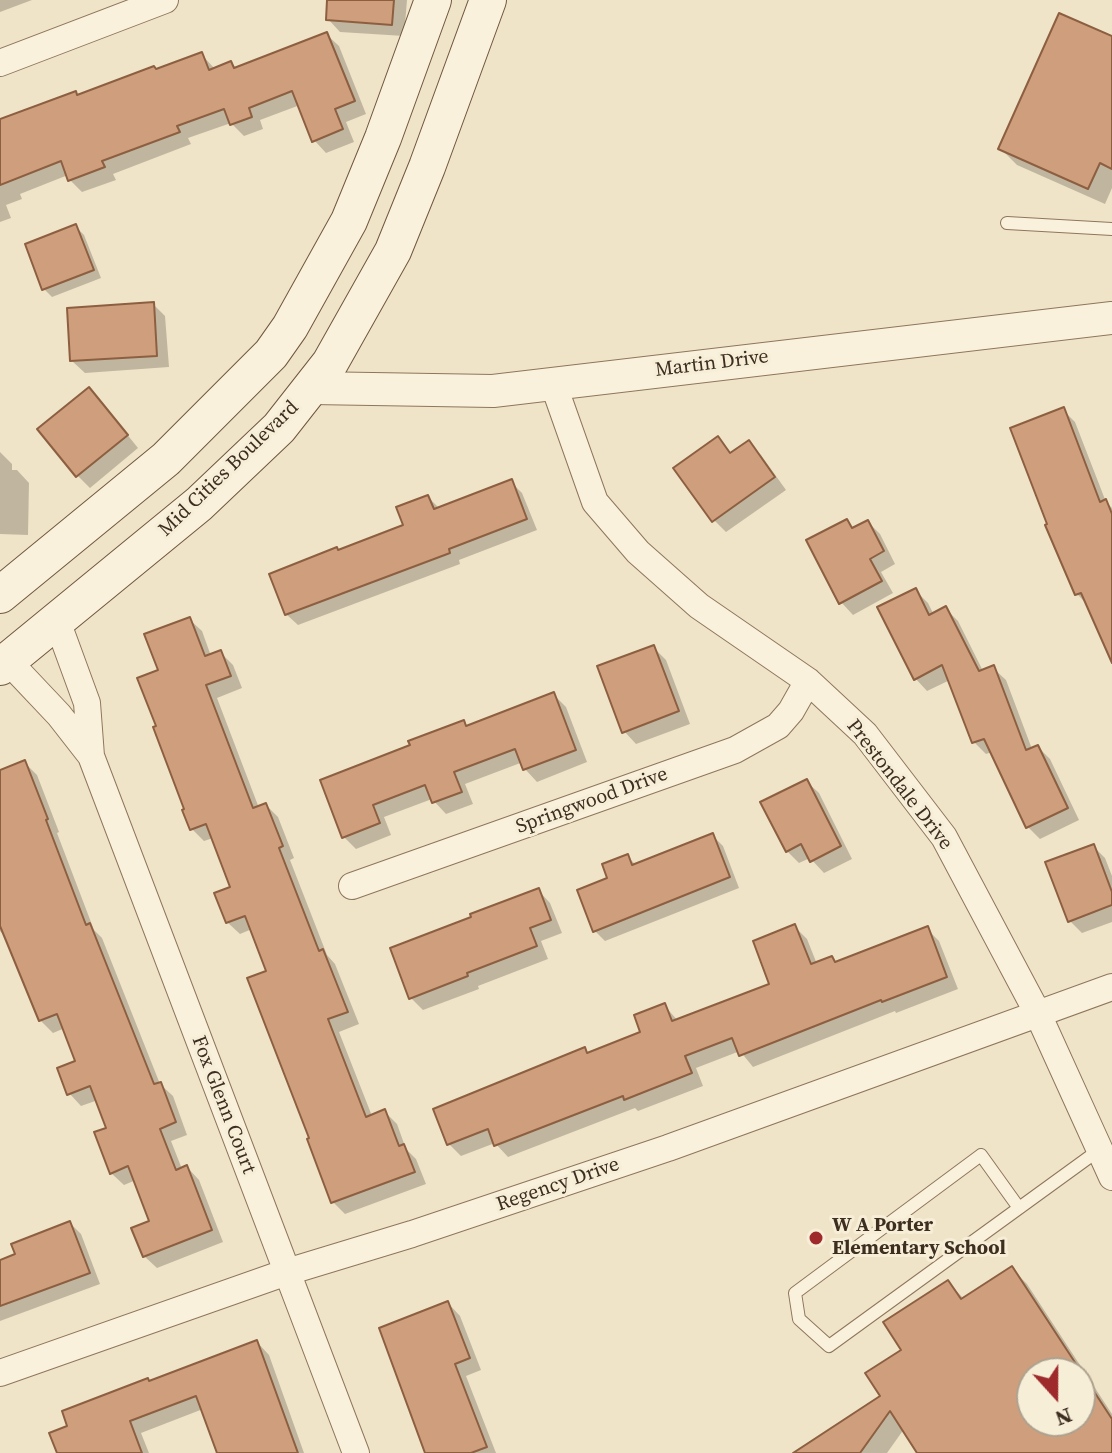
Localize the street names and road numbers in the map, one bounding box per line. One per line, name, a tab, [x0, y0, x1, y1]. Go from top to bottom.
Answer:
street label: Martin Drive	[654, 345, 770, 383]
street label: Mid Cities Boulevard	[154, 396, 304, 542]
street label: Prestondale Drive	[841, 715, 957, 855]
street label: Springwood Drive	[513, 762, 671, 840]
street label: Fox Glenn Court	[186, 1033, 260, 1177]
street label: Regency Drive	[493, 1153, 623, 1217]

